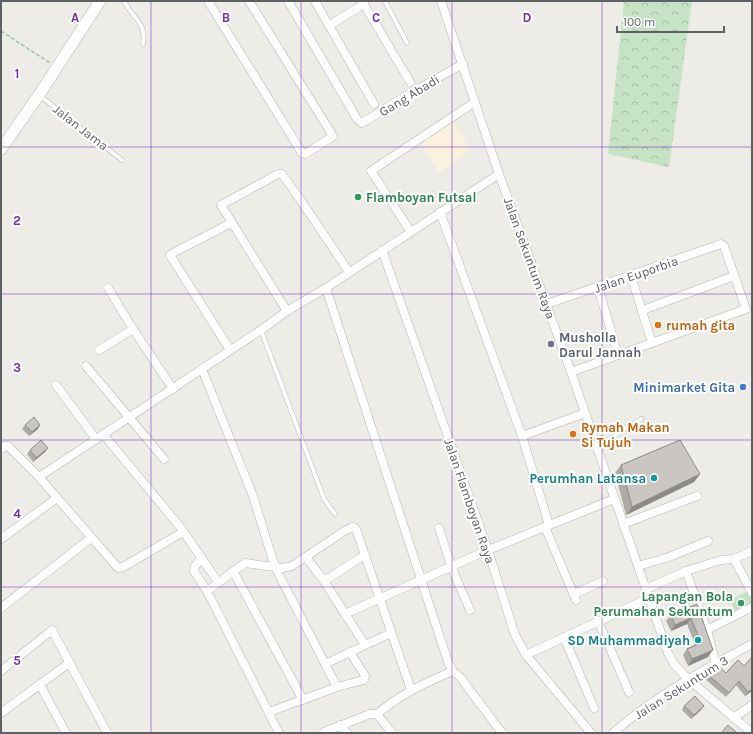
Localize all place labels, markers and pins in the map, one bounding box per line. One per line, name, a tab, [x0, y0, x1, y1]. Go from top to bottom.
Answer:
place label: Flamboyan Futsal	[366, 190, 476, 205]
marker: Flamboyan Futsal	[353, 192, 363, 202]
place label: rumah gita	[666, 318, 735, 333]
marker: rumah gita	[653, 320, 663, 330]
place label: Musholla Darul Jannah	[559, 330, 641, 360]
marker: Musholla Darul Jannah	[546, 339, 556, 349]
place label: Minimarket Gita	[633, 380, 735, 395]
marker: Minimarket Gita	[738, 382, 748, 392]
place label: Rymah Makan Si Tujuh	[581, 420, 670, 450]
marker: Rymah Makan Si Tujuh	[568, 429, 578, 439]
place label: Perumhan Latansa	[530, 471, 646, 486]
marker: Perumhan Latansa	[649, 473, 659, 483]
place label: Lapangan Bola Perumahan Sekuntum	[594, 589, 733, 619]
marker: Lapangan Bola Perumahan Sekuntum	[736, 598, 746, 608]
place label: SD Muhammadiyah	[568, 633, 690, 648]
marker: SD Muhammadiyah	[693, 635, 703, 645]

